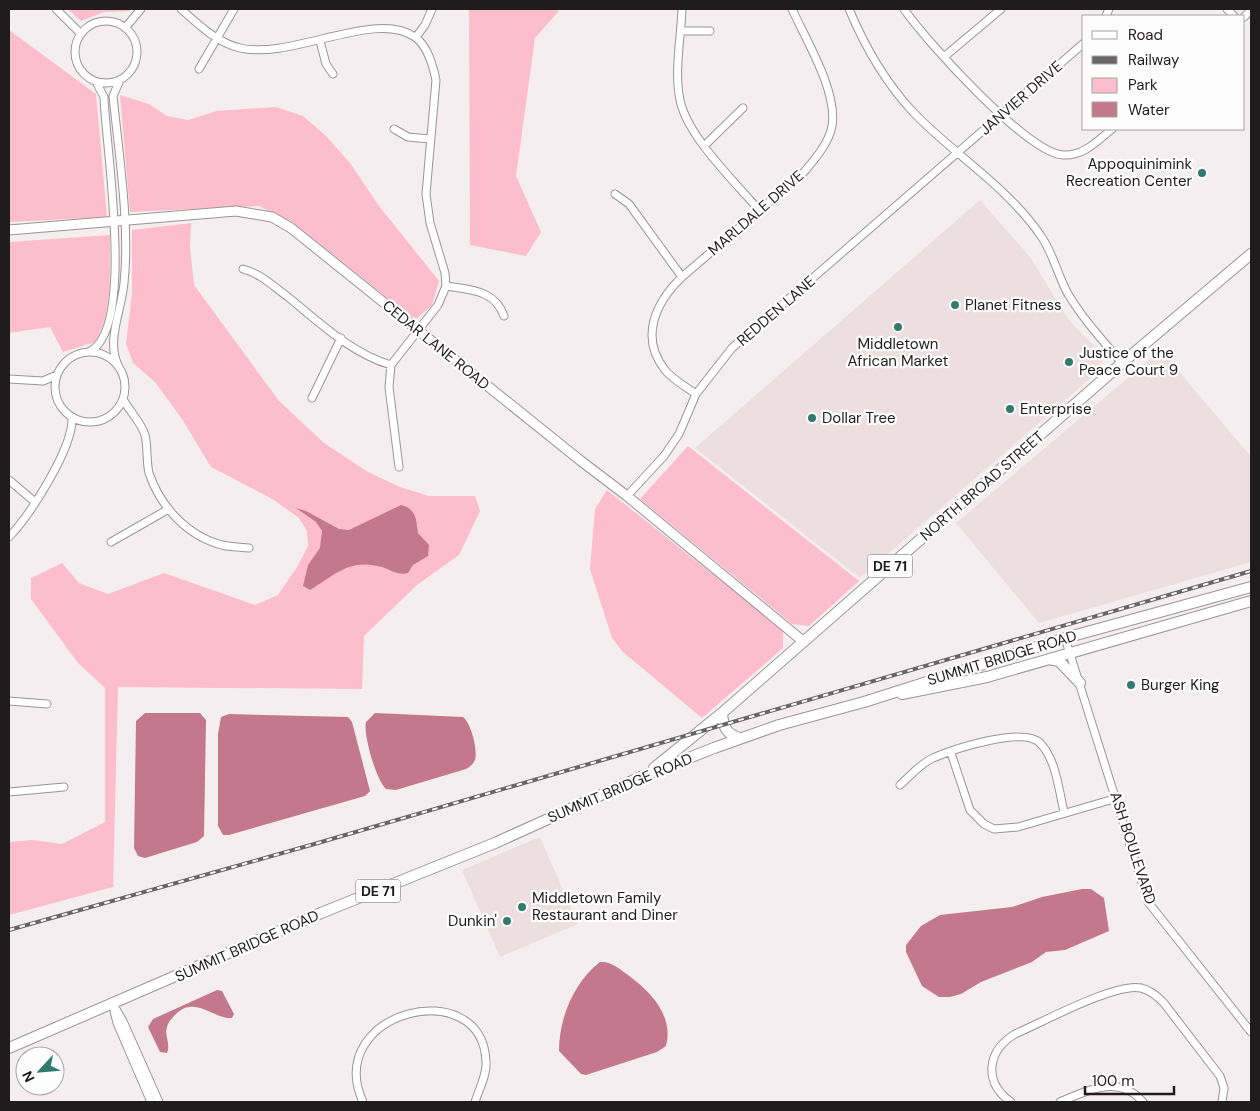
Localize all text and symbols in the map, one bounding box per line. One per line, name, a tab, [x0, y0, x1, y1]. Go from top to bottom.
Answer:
legend	[1082, 15, 1245, 130]
text: Road	[1128, 25, 1163, 45]
text: Railway	[1128, 50, 1180, 70]
street label: JANVIER DRIVE	[975, 56, 1067, 140]
text: Park	[1128, 75, 1158, 95]
text: Water	[1128, 100, 1170, 120]
place label: Appoquinimink Recreation Center	[1066, 154, 1192, 191]
street label: MARLDALE DRIVE	[704, 166, 808, 260]
marker: Appoquinimink Recreation Center	[1196, 167, 1208, 179]
street label: REDDEN LANE	[733, 271, 819, 351]
place label: Planet Fitness	[965, 295, 1062, 315]
street label: CEDAR LANE ROAD	[378, 296, 494, 394]
marker: Planet Fitness	[949, 299, 961, 311]
marker: Middletown African Market	[892, 321, 904, 333]
place label: Middletown African Market	[848, 334, 949, 371]
place label: Justice of the Peace Court 9	[1079, 343, 1178, 380]
marker: Justice of the Peace Court 9	[1063, 356, 1075, 368]
place label: Enterprise	[1020, 399, 1091, 419]
marker: Enterprise	[1004, 403, 1016, 415]
place label: Dollar Tree	[822, 408, 895, 428]
marker: Dollar Tree	[806, 412, 818, 424]
street label: NORTH BROAD STREET	[916, 427, 1048, 545]
road number: DE 71	[868, 554, 912, 578]
street label: SUMMIT BRIDGE ROAD	[925, 626, 1079, 690]
place label: Burger King	[1141, 675, 1219, 695]
marker: Burger King	[1125, 679, 1137, 691]
street label: SUMMIT BRIDGE ROAD	[545, 748, 695, 828]
street label: ASH BOULEVARD	[1105, 789, 1161, 907]
road number: DE 71	[356, 879, 400, 902]
place label: Middletown Family Restaurant and Diner	[532, 888, 678, 925]
marker: Middletown Family Restaurant and Diner	[516, 901, 528, 913]
street label: SUMMIT BRIDGE ROAD	[172, 905, 322, 987]
place label: Dunkin'	[448, 911, 497, 931]
marker: Dunkin'	[501, 915, 513, 927]
north arrow	[15, 1046, 65, 1096]
scale bar	[1085, 1064, 1174, 1096]
text: N	[18, 1068, 39, 1085]
text: 100 m	[1092, 1071, 1135, 1091]

